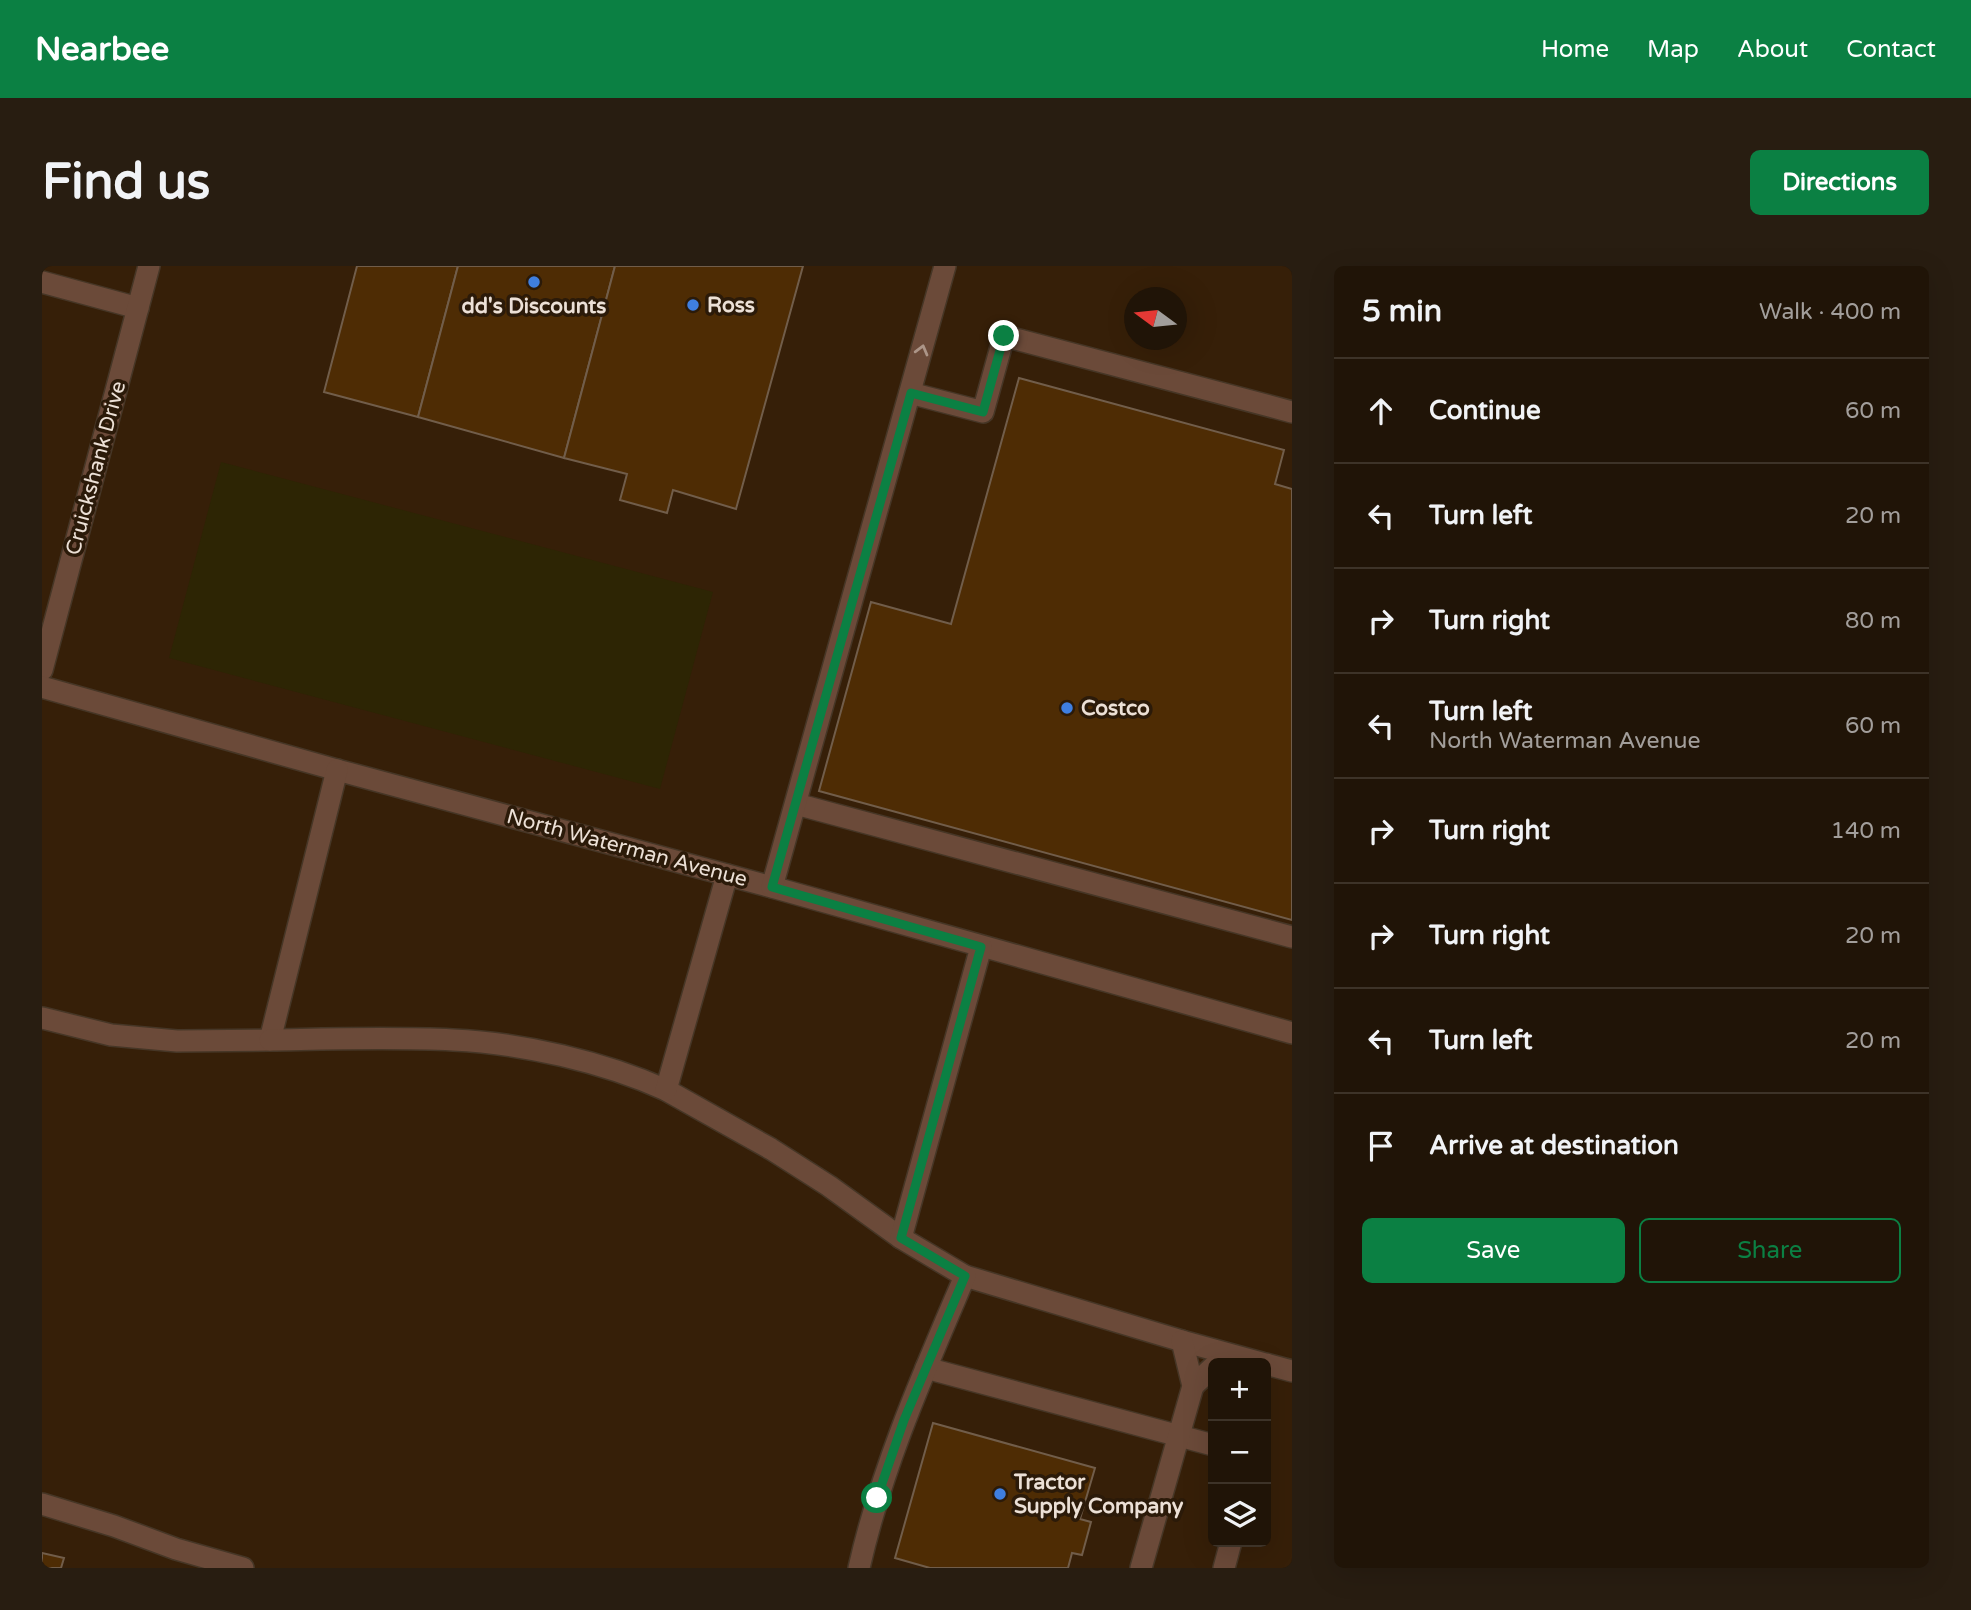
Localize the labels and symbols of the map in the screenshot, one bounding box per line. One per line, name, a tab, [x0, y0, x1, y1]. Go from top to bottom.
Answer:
marker: dd's Discounts	[526, 274, 542, 290]
north arrow	[1124, 287, 1187, 350]
place label: Ross	[707, 293, 755, 318]
place label: dd's Discounts	[462, 294, 606, 319]
marker: Ross	[685, 297, 701, 313]
route end	[988, 320, 1019, 351]
one-way arrow	[914, 344, 929, 356]
street label: Cruickshank Drive	[61, 378, 131, 558]
place label: Costco	[1081, 696, 1150, 721]
marker: Costco	[1059, 700, 1075, 716]
street label: North Waterman Avenue	[504, 804, 750, 892]
place label: Tractor Supply Company	[1013, 1470, 1184, 1519]
route start	[861, 1482, 892, 1513]
marker: Tractor Supply Company	[992, 1486, 1008, 1502]

